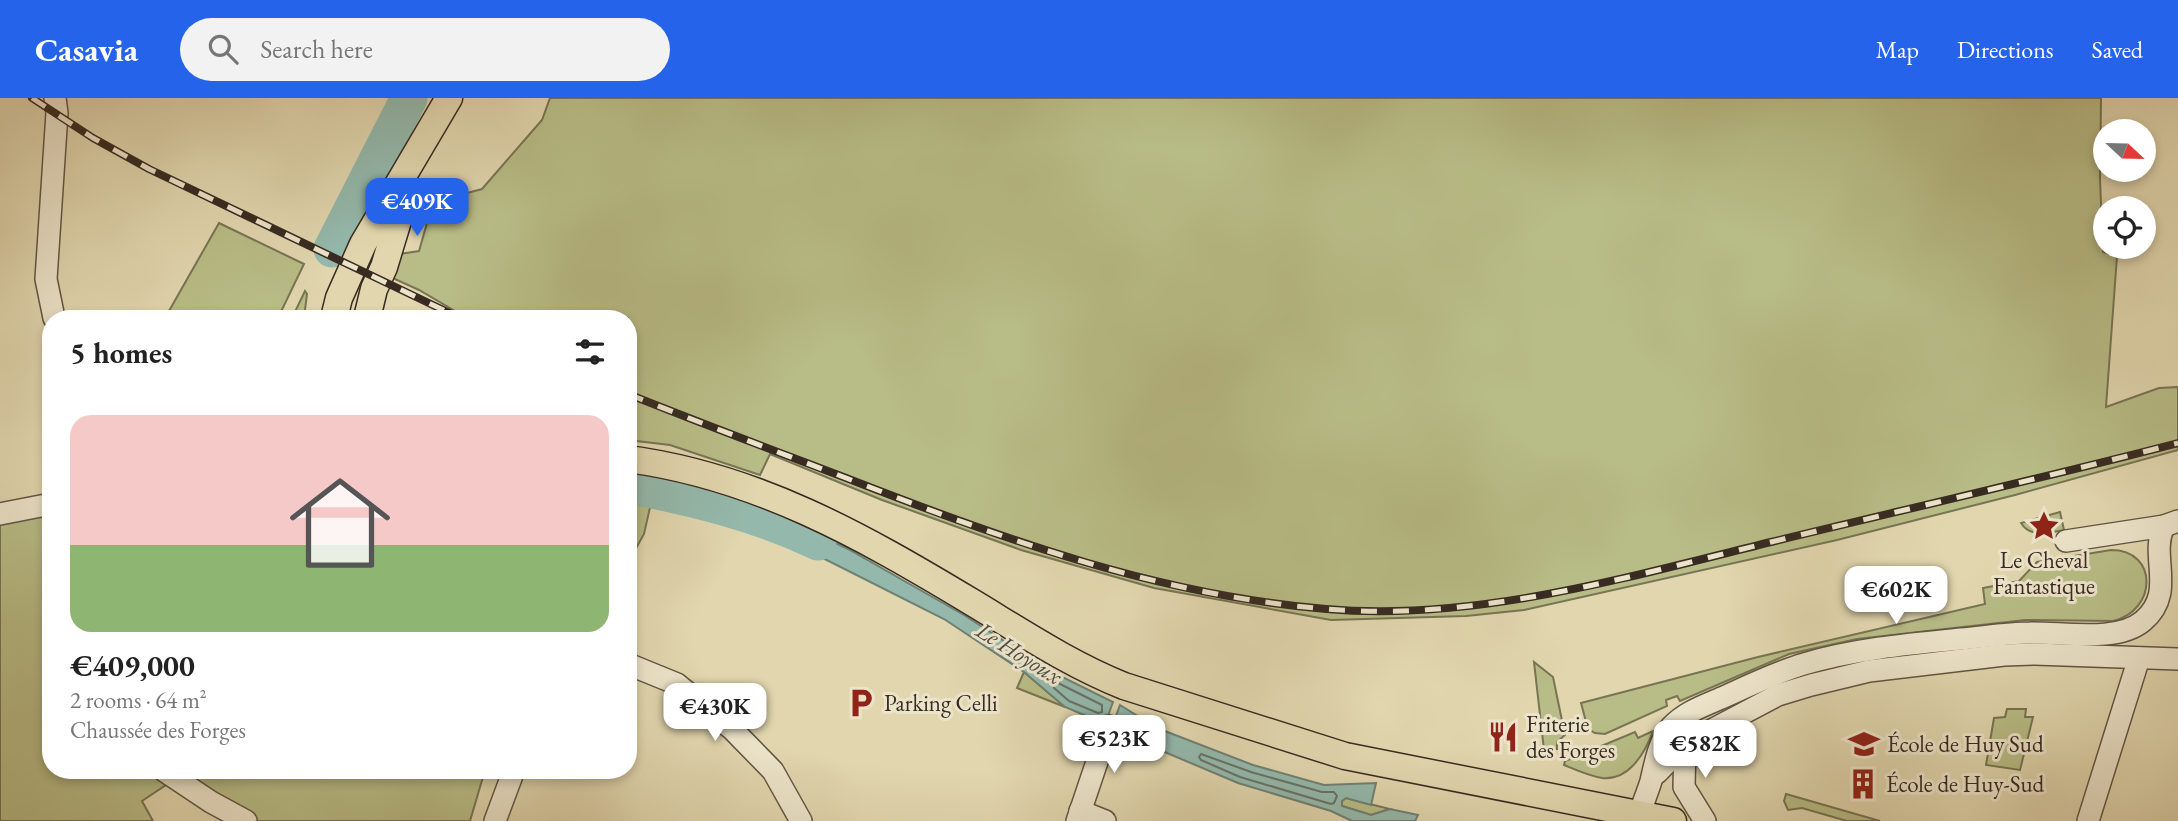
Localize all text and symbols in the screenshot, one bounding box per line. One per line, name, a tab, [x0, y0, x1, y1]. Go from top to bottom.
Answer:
search box	[180, 18, 670, 81]
text: Casavia	[35, 28, 138, 71]
icon: search	[204, 30, 242, 68]
text: Search here	[260, 32, 373, 66]
text: Map	[1876, 34, 1919, 65]
text: Directions	[1957, 34, 2054, 65]
text: Saved	[2092, 34, 2143, 65]
north arrow	[2093, 119, 2156, 182]
map controls	[2093, 119, 2156, 259]
pin: €409K	[368, 178, 466, 238]
text: €409K	[381, 186, 453, 216]
button: locate	[2093, 196, 2156, 259]
text: 5 homes	[70, 333, 172, 372]
icon: filters	[571, 333, 609, 371]
icon: home	[277, 460, 403, 586]
place icon: Le Cheval Fantastique	[2027, 509, 2061, 543]
place label: Le Cheval Fantastique	[1993, 545, 2095, 601]
pin: €602K	[1847, 566, 1945, 626]
text: €602K	[1860, 574, 1932, 604]
water label: Le Hoyoux	[970, 614, 1069, 692]
text: €409,000	[70, 646, 195, 685]
pin: €430K	[666, 684, 764, 743]
text: 2 rooms · 64 m²	[70, 685, 207, 715]
parking icon: Parking Celli	[844, 686, 878, 720]
place label: Parking Celli	[884, 688, 998, 718]
text: €430K	[679, 691, 751, 721]
place label: Friterie des Forges	[1526, 709, 1615, 765]
text: Chaussée des Forges	[70, 715, 246, 745]
pin: €523K	[1065, 716, 1163, 775]
restaurant icon: Friterie des Forges	[1486, 720, 1520, 754]
pin: €582K	[1656, 720, 1754, 780]
text: €523K	[1078, 723, 1150, 753]
school or university icon: École de Huy Sud	[1847, 727, 1881, 761]
text: €582K	[1669, 728, 1741, 758]
place label: École de Huy Sud	[1887, 729, 2044, 759]
building icon: École de Huy-Sud	[1846, 767, 1880, 801]
place label: École de Huy-Sud	[1886, 769, 2045, 799]

